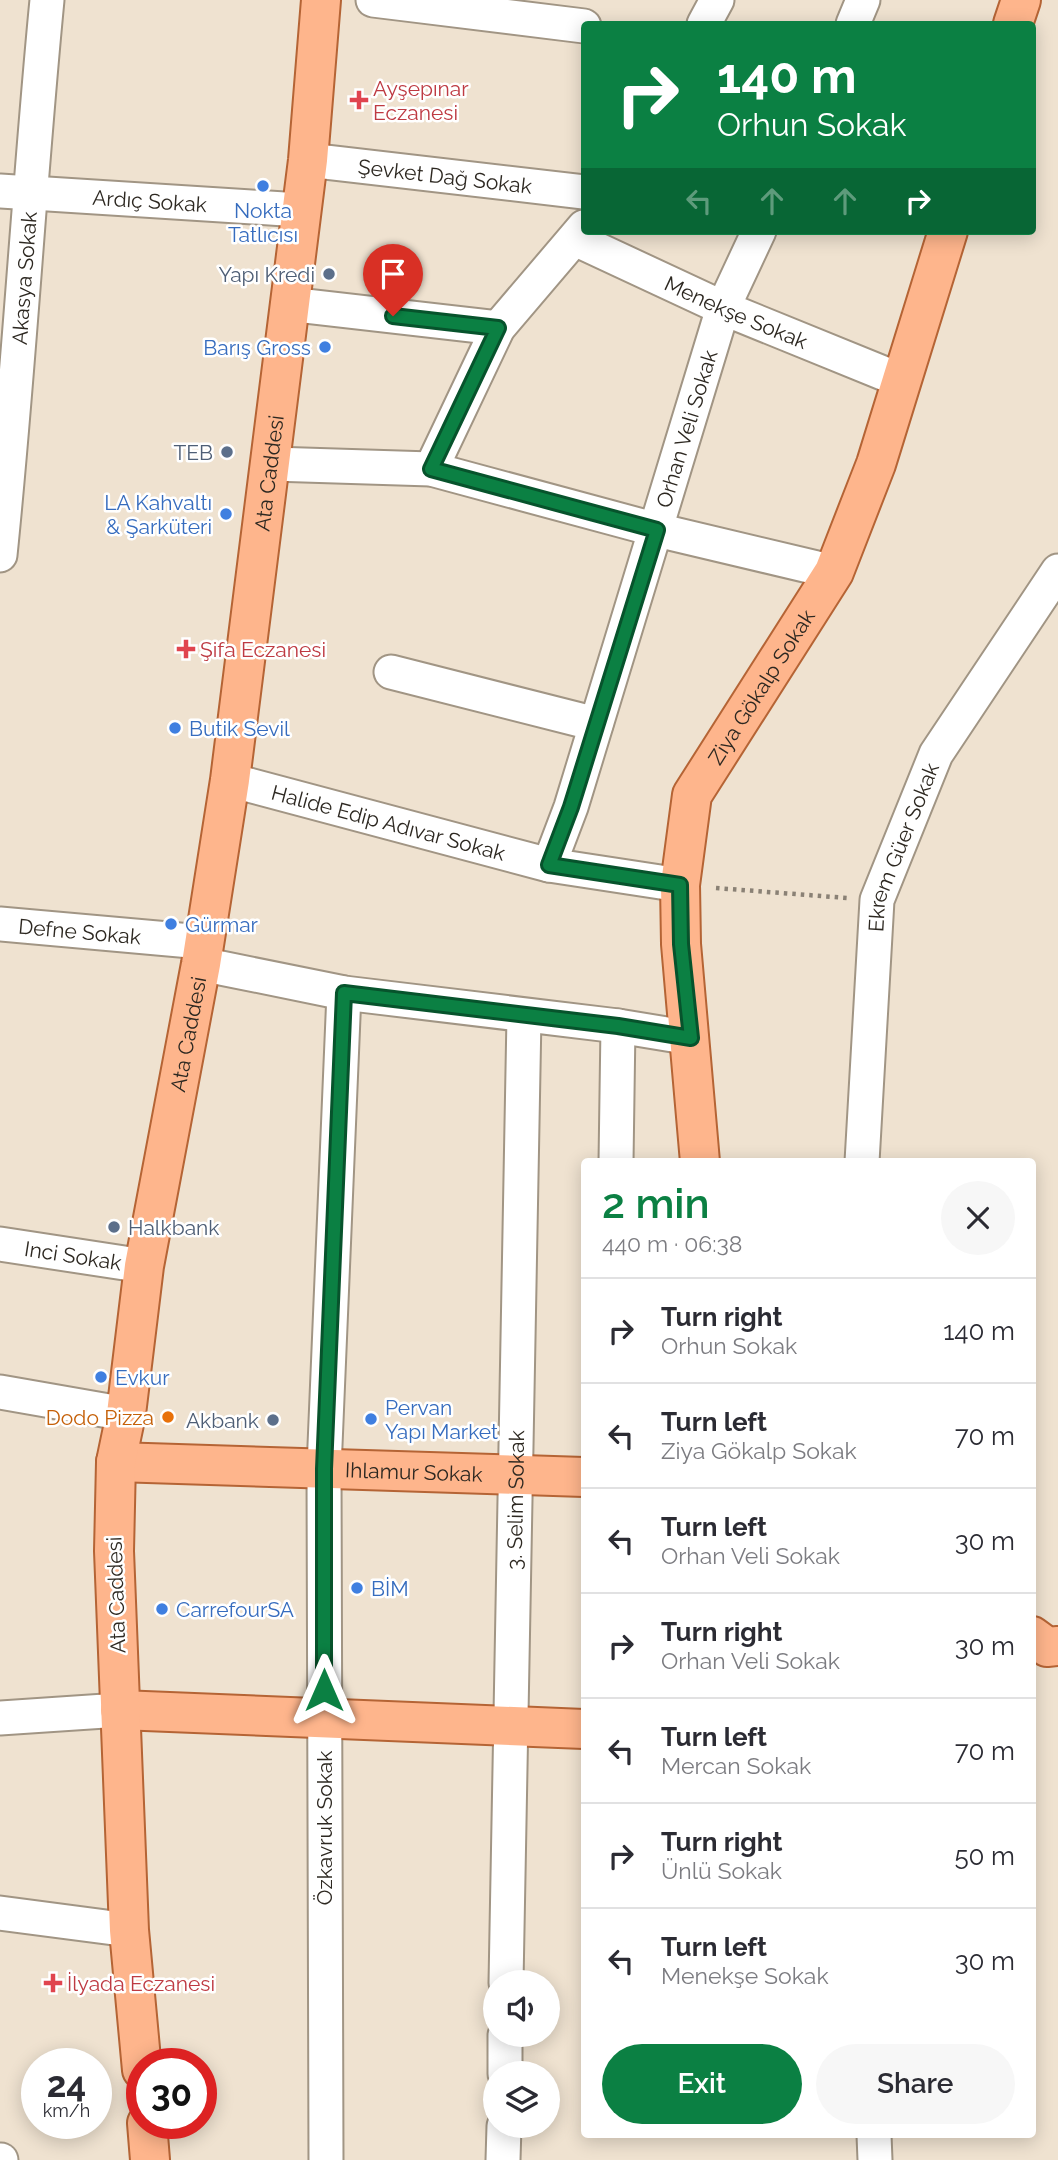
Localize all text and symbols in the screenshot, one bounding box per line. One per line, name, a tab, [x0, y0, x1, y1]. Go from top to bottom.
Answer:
text: 140 m	[717, 47, 857, 104]
icon: right	[602, 49, 693, 140]
place label: Ayşepınar Eczanesi	[373, 76, 469, 125]
marker: Ayşepınar Eczanesi	[351, 92, 367, 108]
text: Orhun Sokak	[717, 106, 906, 143]
street label: Şevket Dağ Sokak	[357, 153, 533, 198]
marker: Nokta Tatlıcısı	[255, 178, 271, 194]
icon: left	[680, 182, 718, 220]
icon: ahead	[753, 182, 791, 220]
icon: ahead	[826, 182, 864, 220]
icon: right	[899, 182, 937, 220]
street label: Ardıç Sokak	[92, 184, 208, 217]
place label: Nokta Tatlıcısı	[228, 198, 298, 247]
street label: Akasya Sokak	[6, 211, 41, 346]
pin	[363, 244, 423, 316]
icon: arrive	[374, 255, 412, 293]
place label: Yapı Kredi	[218, 262, 315, 287]
marker: Yapı Kredi	[321, 266, 337, 282]
street label: Menekşe Sokak	[661, 270, 811, 354]
place label: Barış Gross	[203, 335, 311, 360]
marker: Barış Gross	[317, 339, 333, 355]
street label: Orhan Veli Sokak	[650, 347, 722, 511]
street label: Ata Caddesi	[249, 414, 288, 533]
place label: TEB	[173, 440, 213, 465]
marker: TEB	[219, 444, 235, 460]
place label: LA Kahvaltı & Şarküteri	[104, 490, 212, 539]
marker: LA Kahvaltı & Şarküteri	[218, 506, 234, 522]
street label: Ziya Gökalp Sokak	[702, 605, 820, 769]
place label: Şifa Eczanesi	[200, 637, 326, 662]
marker: Şifa Eczanesi	[178, 641, 194, 657]
place label: Butik Sevil	[189, 716, 290, 741]
marker: Butik Sevil	[167, 720, 183, 736]
street label: Ekrem Güer Sokak	[863, 759, 944, 933]
street label: Halide Edip Adıvar Sokak	[269, 779, 508, 865]
place label: Gürmar	[185, 912, 259, 937]
street label: Defne Sokak	[17, 913, 142, 949]
marker: Gürmar	[163, 916, 179, 932]
street label: Ata Caddesi	[165, 974, 211, 1094]
text: 2 min	[602, 1179, 710, 1228]
button: close	[941, 1181, 1015, 1255]
place label: Halkbank	[128, 1215, 219, 1240]
marker: Halkbank	[106, 1219, 122, 1235]
text: 440 m · 06:38	[602, 1230, 742, 1257]
street label: Inci Sokak	[23, 1235, 123, 1275]
text: Turn right	[661, 1302, 782, 1332]
icon: right	[602, 1312, 640, 1350]
text: 140 m	[943, 1316, 1015, 1346]
text: Orhun Sokak	[661, 1332, 797, 1359]
place label: Evkur	[115, 1365, 170, 1390]
marker: Evkur	[93, 1369, 109, 1385]
place label: Pervan Yapı Market	[385, 1395, 498, 1444]
place label: Dodo Pizza	[46, 1405, 154, 1430]
text: Turn left	[661, 1407, 767, 1437]
place label: Akbank	[186, 1408, 259, 1433]
marker: Dodo Pizza	[160, 1409, 176, 1425]
marker: Pervan Yapı Market	[363, 1411, 379, 1427]
marker: Akbank	[265, 1412, 281, 1428]
icon: left	[602, 1417, 640, 1455]
text: 70 m	[955, 1421, 1015, 1451]
street label: 3. Selim Sokak	[501, 1430, 529, 1570]
text: Ziya Gökalp Sokak	[661, 1437, 857, 1464]
street label: Ihlamur Sokak	[345, 1457, 483, 1486]
text: Turn left	[661, 1512, 767, 1542]
icon: left	[602, 1522, 640, 1560]
text: 30 m	[955, 1526, 1015, 1556]
street label: Ata Caddesi	[101, 1536, 131, 1654]
text: Orhan Veli Sokak	[661, 1542, 840, 1569]
place label: BİM	[371, 1576, 409, 1601]
marker: BİM	[349, 1580, 365, 1596]
place label: CarrefourSA	[176, 1597, 294, 1622]
marker: CarrefourSA	[154, 1601, 170, 1617]
text: Turn right	[661, 1617, 782, 1647]
icon: right	[602, 1627, 640, 1665]
text: 30 m	[955, 1631, 1015, 1661]
text: Orhan Veli Sokak	[661, 1647, 840, 1674]
position arrow	[287, 1653, 361, 1727]
text: Turn left	[661, 1722, 767, 1752]
icon: left	[602, 1732, 640, 1770]
text: 70 m	[955, 1736, 1015, 1766]
street label: Özkavruk Sokak	[312, 1751, 337, 1905]
text: Mercan Sokak	[661, 1752, 811, 1779]
text: Turn right	[661, 1827, 782, 1857]
icon: right	[602, 1837, 640, 1875]
text: 50 m	[954, 1841, 1015, 1871]
text: Ünlü Sokak	[661, 1857, 782, 1884]
text: Turn left	[661, 1932, 767, 1962]
icon: left	[602, 1942, 640, 1980]
text: 30 m	[955, 1946, 1015, 1976]
text: Menekşe Sokak	[661, 1962, 829, 1989]
map controls	[483, 1970, 560, 2138]
button: sound	[483, 1970, 560, 2047]
place label: İlyada Eczanesi	[67, 1971, 215, 1996]
marker: İlyada Eczanesi	[45, 1975, 61, 1991]
button: Exit	[602, 2044, 802, 2124]
button: Share	[816, 2044, 1015, 2124]
speed limit sign: 30	[126, 2048, 217, 2139]
button: layers	[483, 2061, 560, 2138]
text: 24	[47, 2064, 86, 2105]
text: km/h	[43, 2100, 90, 2121]

